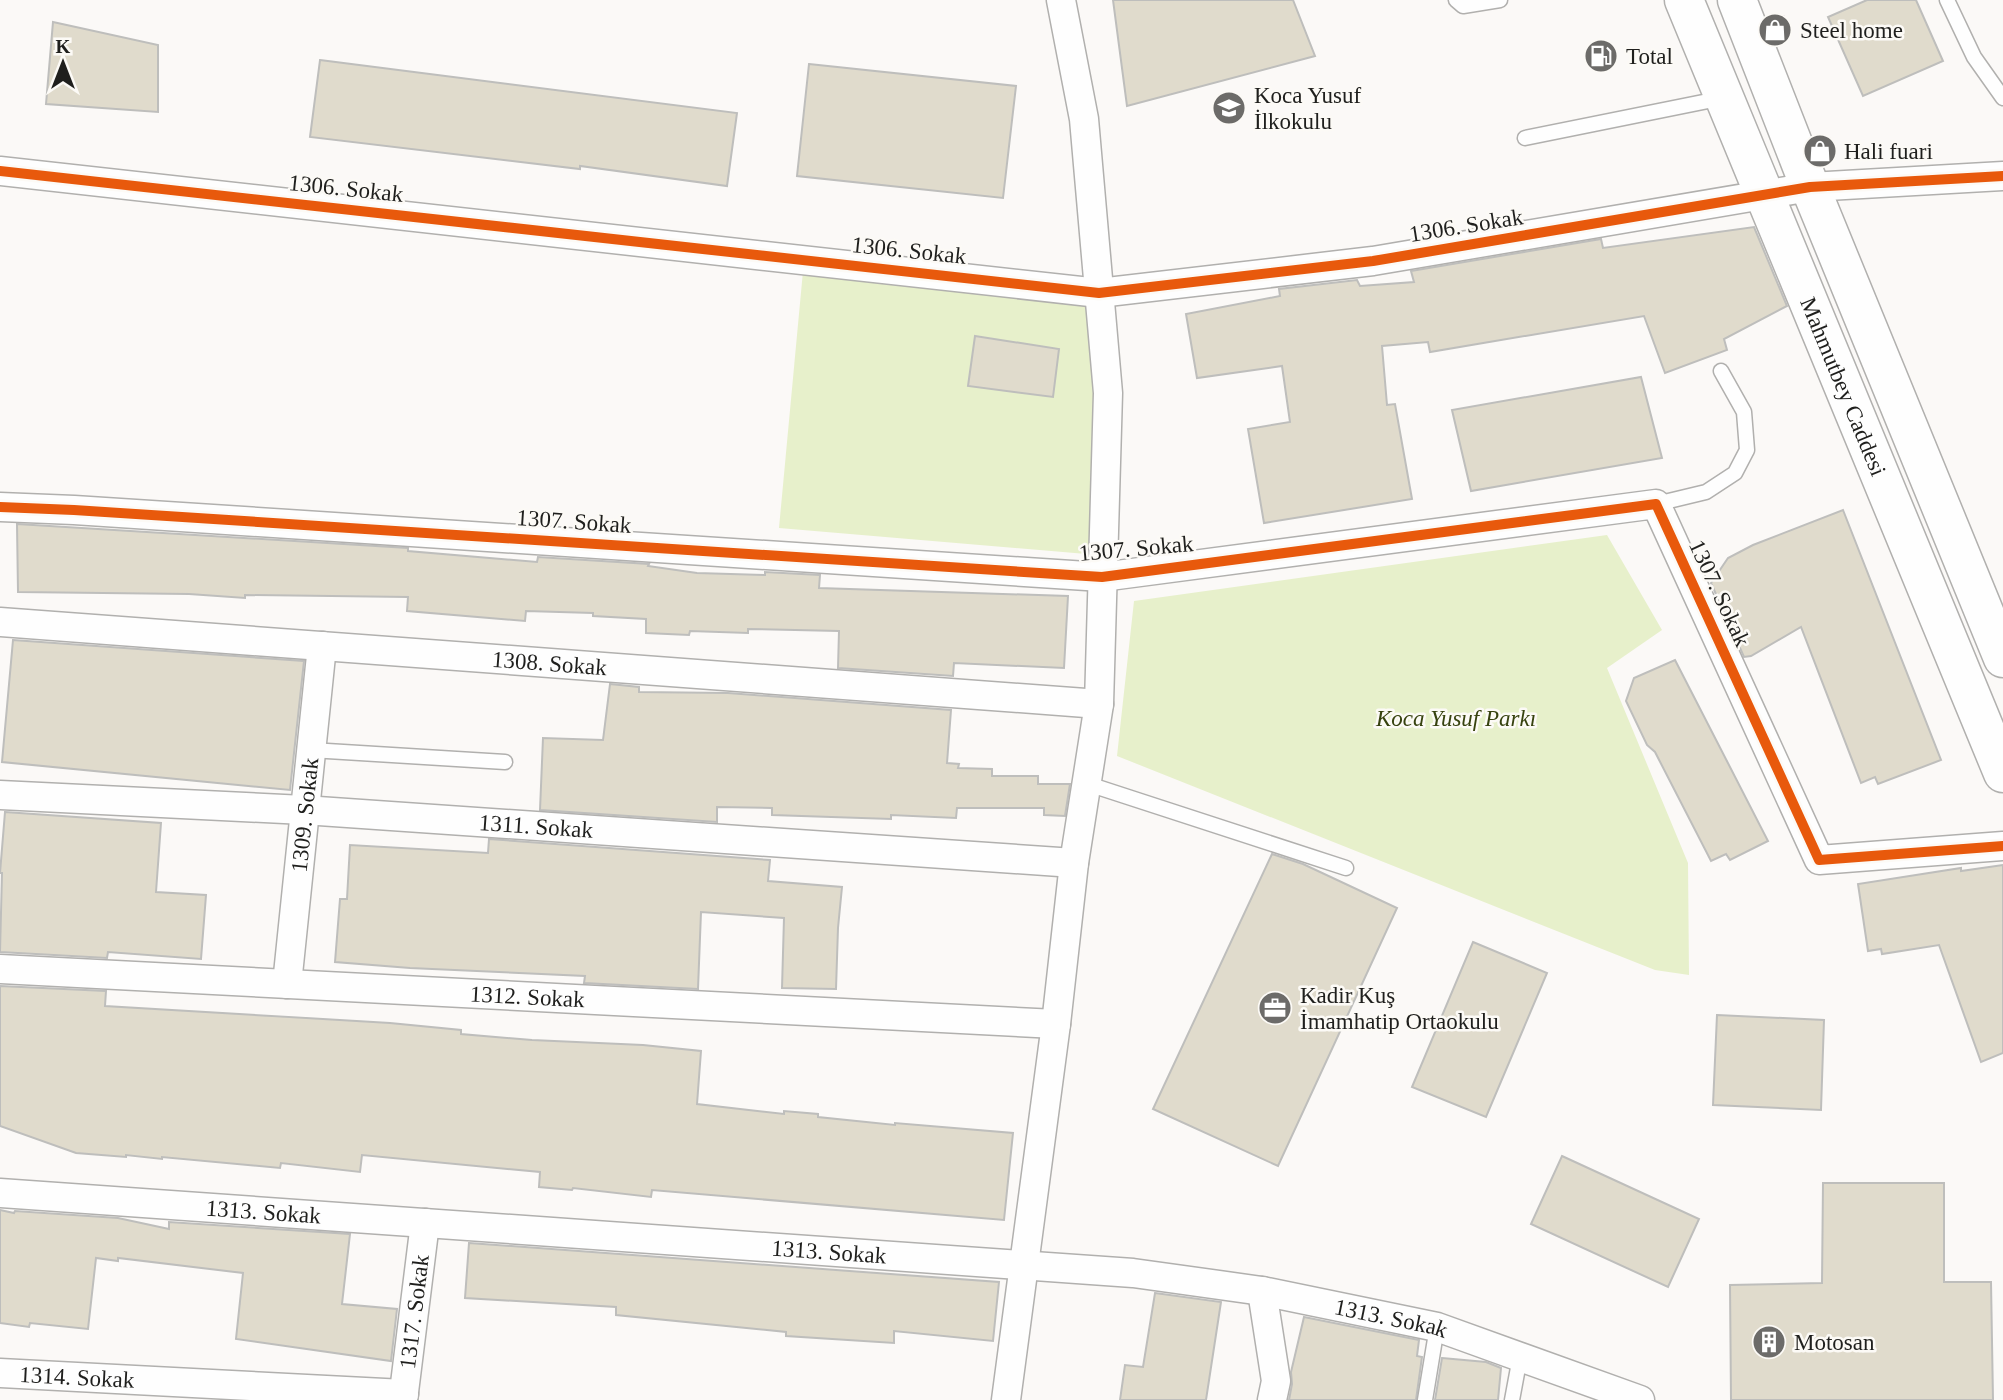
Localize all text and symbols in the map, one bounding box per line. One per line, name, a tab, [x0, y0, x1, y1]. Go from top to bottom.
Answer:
shop icon: Steel home	[1756, 11, 1794, 49]
place label: Steel home	[1800, 18, 1903, 43]
north arrow	[28, 28, 98, 98]
text: K	[56, 36, 71, 57]
fuel station icon: Total	[1582, 37, 1620, 75]
place label: Total	[1626, 44, 1673, 69]
place label: Koca Yusuf İlkokulu	[1254, 83, 1361, 134]
school or university icon: Koca Yusuf İlkokulu	[1210, 89, 1248, 127]
shop icon: Hali fuari	[1801, 132, 1839, 170]
place label: Hali fuari	[1844, 139, 1933, 164]
street label: 1306. Sokak	[287, 170, 405, 207]
street label: 1306. Sokak	[1407, 204, 1525, 247]
street label: 1306. Sokak	[850, 232, 968, 269]
street label: Mahmutbey Caddesi	[1795, 294, 1891, 480]
street label: 1307. Sokak	[516, 505, 633, 538]
street label: 1307. Sokak	[1078, 531, 1195, 566]
street label: 1307. Sokak	[1684, 536, 1755, 651]
street label: 1308. Sokak	[491, 647, 608, 680]
park label: Koca Yusuf Parkı	[1375, 706, 1536, 731]
street label: 1309. Sokak	[287, 756, 323, 873]
street label: 1311. Sokak	[478, 810, 594, 843]
street label: 1312. Sokak	[469, 981, 586, 1012]
place label: Kadir Kuş İmamhatip Ortaokulu	[1300, 983, 1499, 1034]
office icon: Kadir Kuş İmamhatip Ortaokulu	[1256, 989, 1294, 1027]
street label: 1313. Sokak	[205, 1196, 322, 1229]
street label: 1313. Sokak	[771, 1236, 888, 1269]
street label: 1317. Sokak	[395, 1253, 434, 1370]
street label: 1313. Sokak	[1332, 1294, 1452, 1343]
building icon: Motosan	[1750, 1323, 1788, 1361]
place label: Motosan	[1794, 1330, 1875, 1355]
street label: 1314. Sokak	[19, 1362, 135, 1393]

